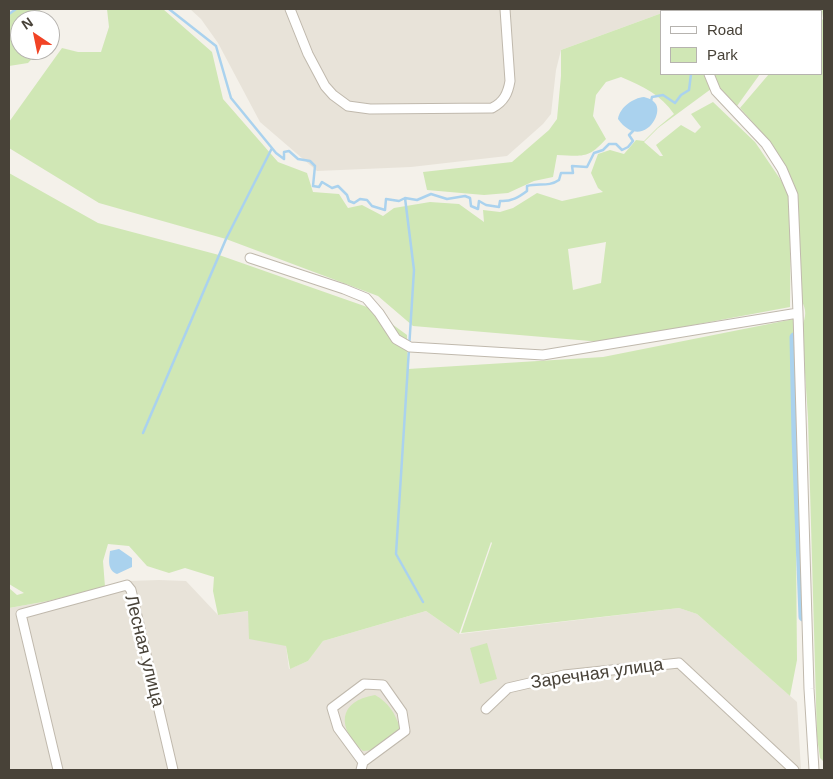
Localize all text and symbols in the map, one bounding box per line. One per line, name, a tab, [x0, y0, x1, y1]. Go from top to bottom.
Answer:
north arrow	[10, 10, 60, 60]
legend	[660, 10, 823, 75]
text: N	[19, 14, 36, 33]
text: Road	[707, 21, 743, 38]
text: Park	[707, 46, 738, 63]
street label: Лесная улица	[120, 593, 168, 709]
street label: Заречная улица	[529, 654, 665, 694]

